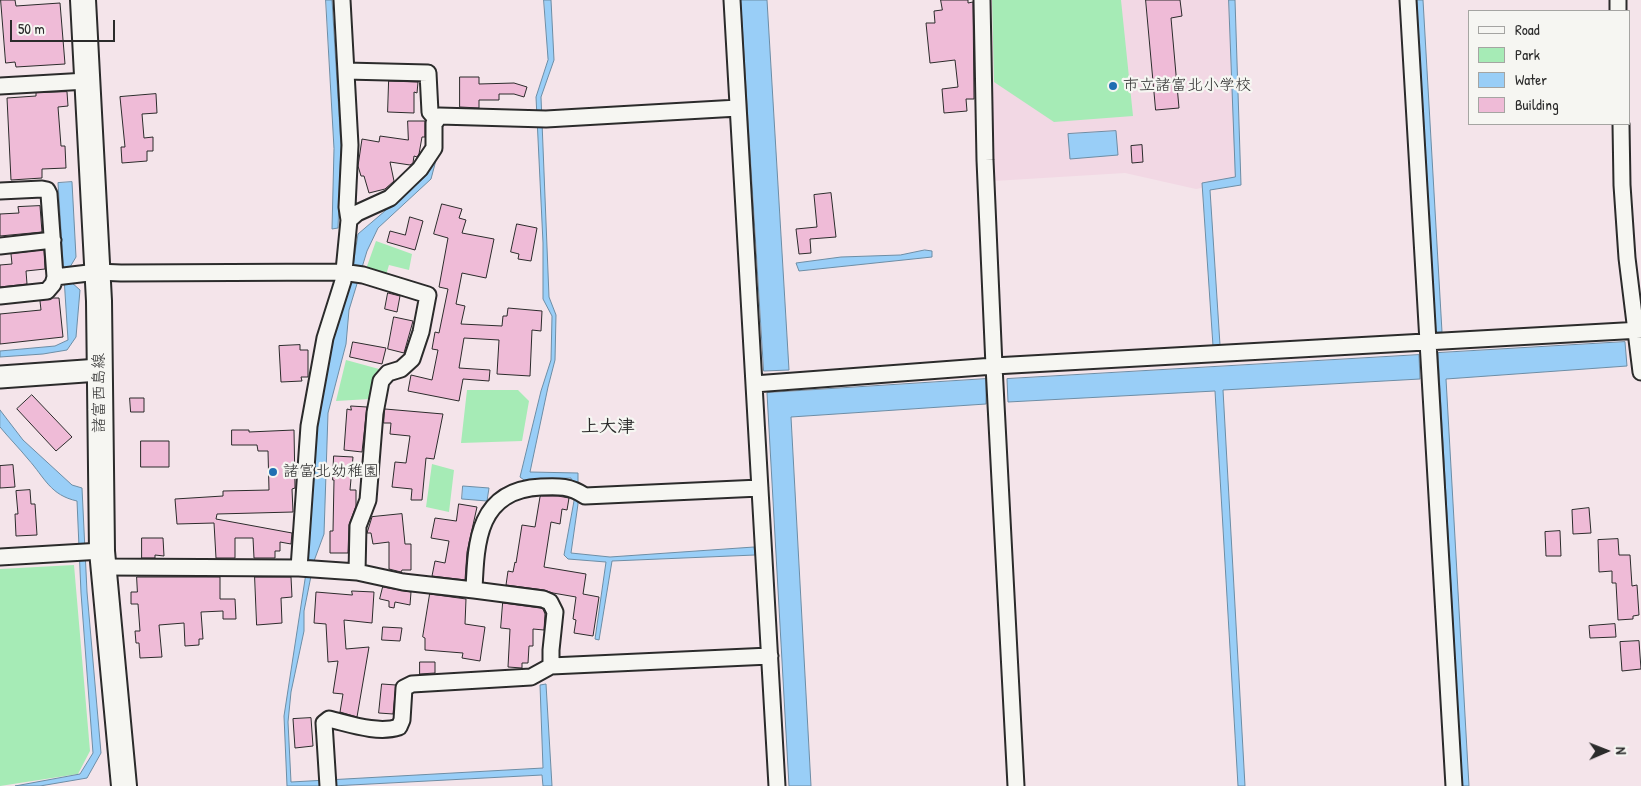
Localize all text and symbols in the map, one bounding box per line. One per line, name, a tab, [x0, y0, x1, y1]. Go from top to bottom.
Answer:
scale bar	[12, 10, 118, 42]
legend	[1468, 10, 1631, 125]
text: 50 m	[18, 18, 45, 39]
text: Road	[1515, 19, 1540, 40]
text: Park	[1515, 44, 1540, 65]
text: Water	[1515, 69, 1547, 90]
place label: 市立諸富北小学校	[1123, 76, 1251, 96]
marker: 市立諸富北小学校	[1107, 80, 1119, 92]
text: Building	[1515, 94, 1559, 115]
street label: 諸富西島線	[90, 353, 110, 433]
district label: 上大津	[581, 416, 635, 438]
place label: 諸富北幼稚園	[283, 462, 379, 482]
marker: 諸富北幼稚園	[267, 466, 279, 478]
north arrow	[1581, 726, 1631, 776]
text: N	[1612, 747, 1631, 755]

